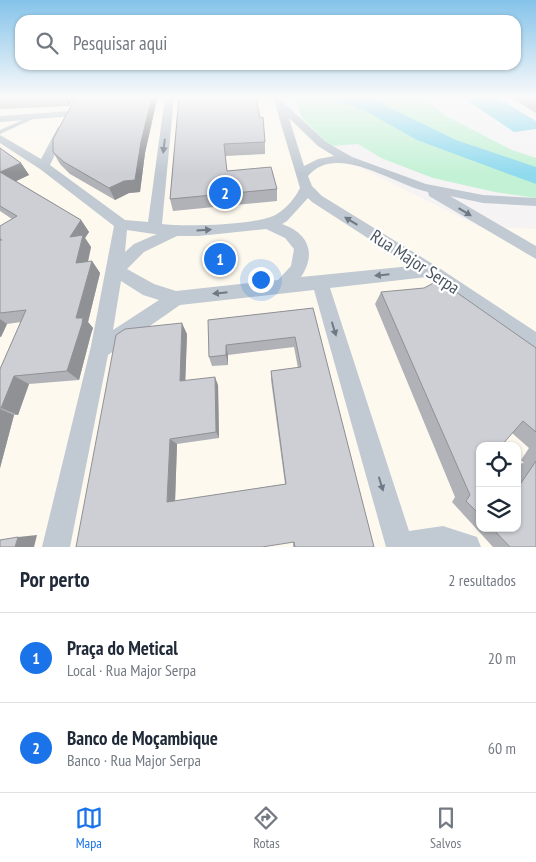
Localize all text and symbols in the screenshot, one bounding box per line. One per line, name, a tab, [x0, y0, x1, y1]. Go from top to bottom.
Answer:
search box	[15, 15, 521, 70]
icon: search	[33, 29, 61, 57]
text: Pesquisar aqui	[73, 31, 167, 55]
one-way arrow	[160, 138, 168, 154]
pin: 2	[209, 174, 241, 212]
one-way arrow	[459, 207, 472, 216]
one-way arrow	[345, 217, 358, 226]
street label: Rua Major Serpa	[366, 224, 464, 299]
one-way arrow	[196, 226, 212, 234]
pin: 1	[204, 240, 236, 278]
your location	[248, 267, 274, 293]
one-way arrow	[374, 271, 390, 279]
one-way arrow	[212, 289, 228, 297]
one-way arrow	[330, 322, 338, 337]
map controls	[476, 442, 521, 532]
button: locate	[476, 442, 521, 487]
one-way arrow	[378, 477, 386, 492]
button: layers	[476, 487, 521, 532]
text: Por perto	[20, 566, 90, 593]
text: 2 resultados	[448, 570, 516, 590]
text: Praça do Metical	[67, 636, 178, 660]
text: 1	[32, 648, 40, 668]
text: 20 m	[488, 648, 516, 668]
text: Local · Rua Major Serpa	[67, 660, 196, 680]
text: Banco de Moçambique	[67, 726, 218, 750]
text: 2	[32, 738, 40, 758]
text: 60 m	[488, 738, 516, 758]
text: Banco · Rua Major Serpa	[67, 750, 201, 770]
tab: Mapa	[75, 804, 103, 852]
tab: Rotas	[252, 804, 280, 852]
tab: Salvos	[430, 804, 461, 852]

